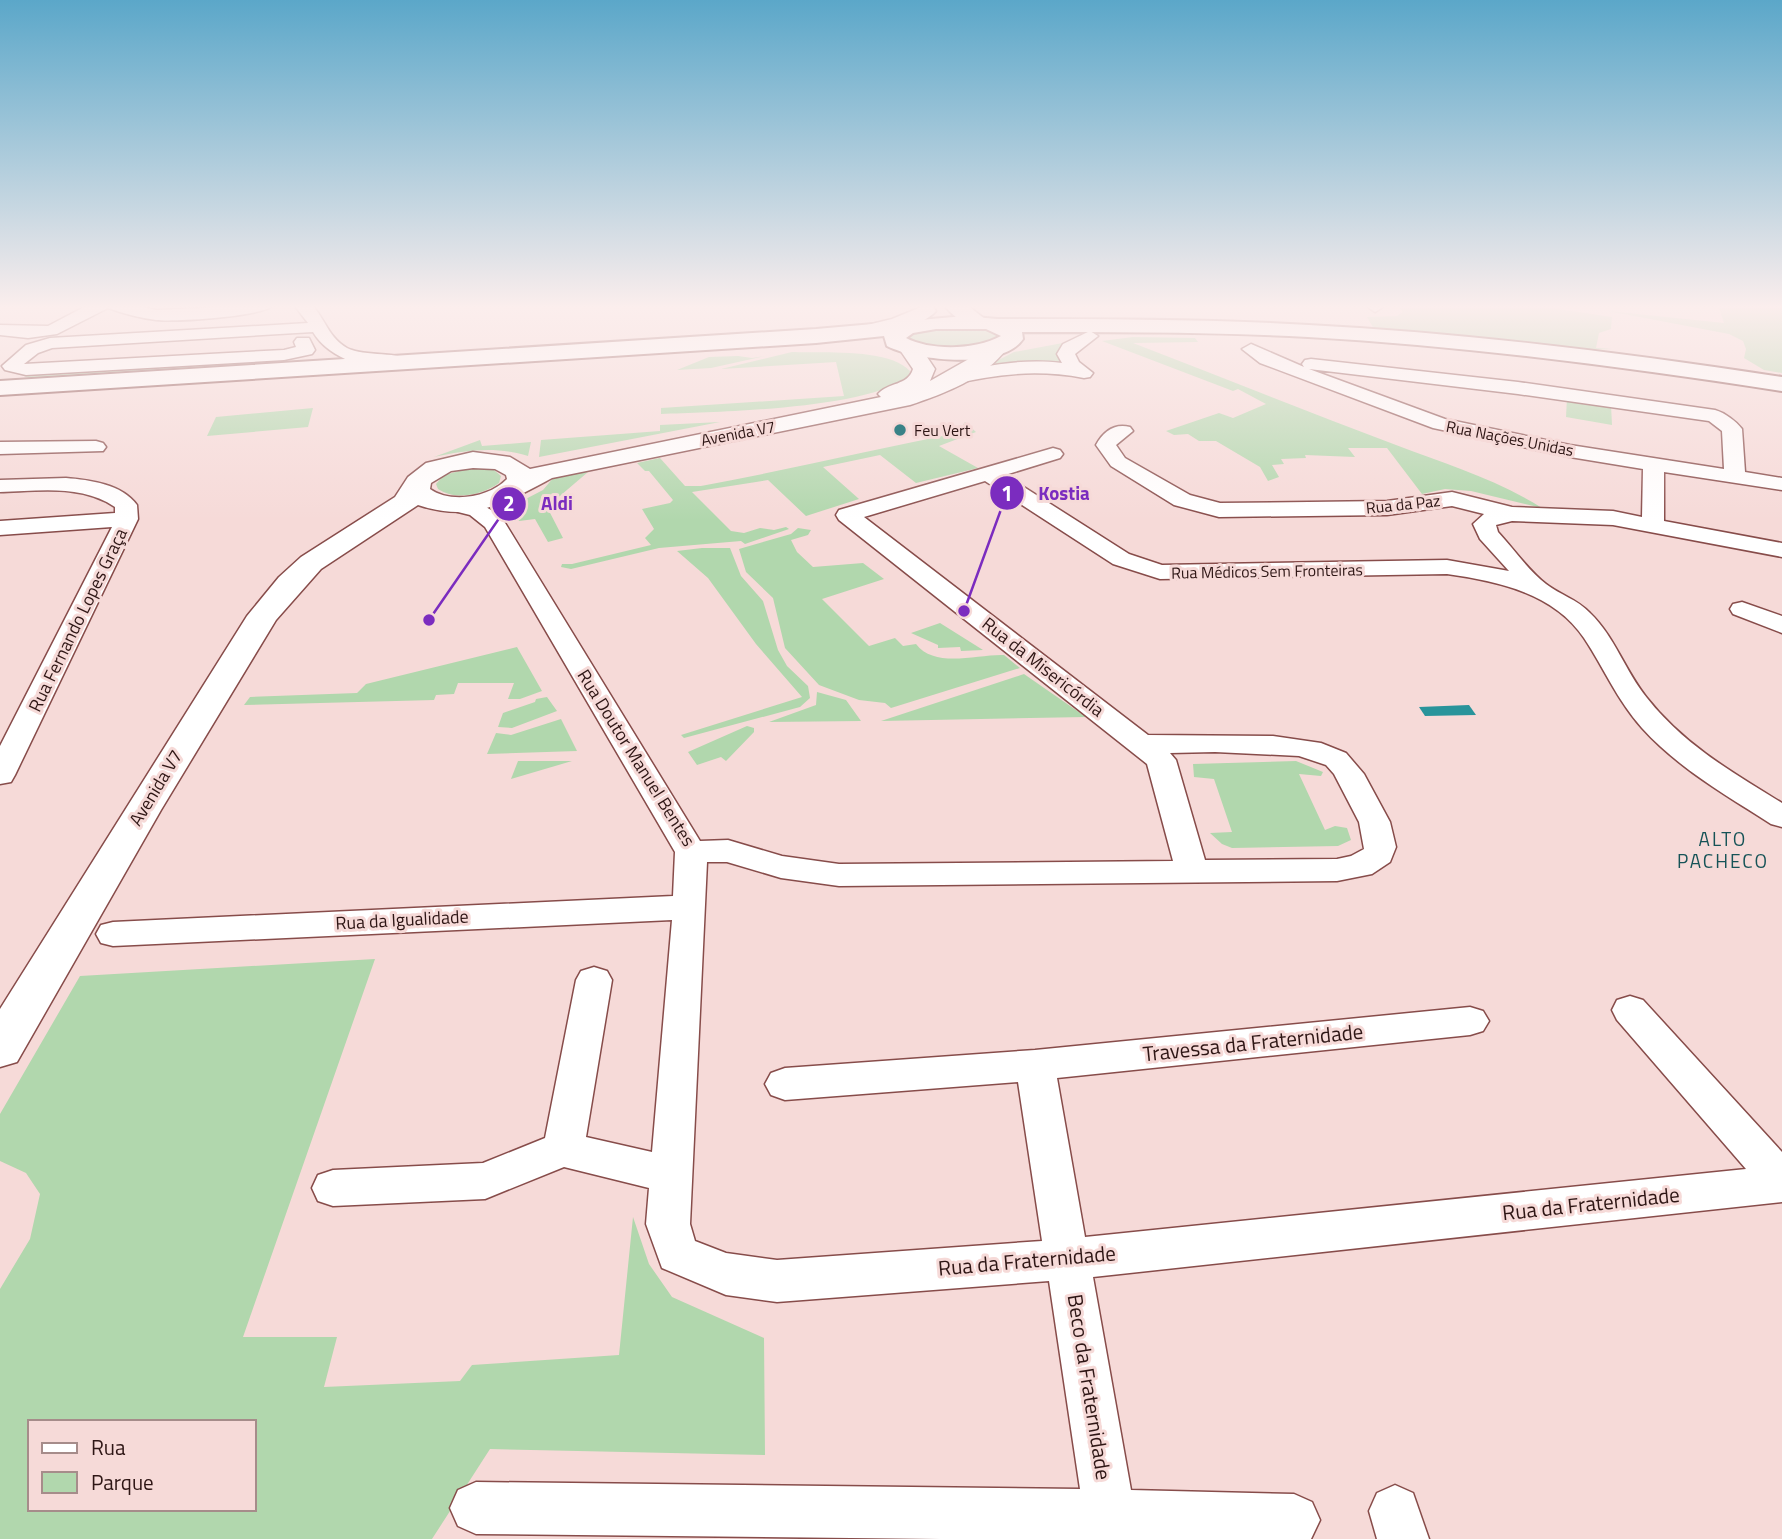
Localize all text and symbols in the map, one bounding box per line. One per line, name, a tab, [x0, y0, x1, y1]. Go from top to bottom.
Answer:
street label: Avenida V7	[699, 414, 777, 452]
street label: Rua Nações Unidas	[1444, 414, 1576, 462]
place label: Feu Vert	[914, 418, 971, 442]
marker: Feu Vert	[892, 422, 908, 438]
callout: Kostia	[989, 473, 1104, 513]
text: 1	[1001, 477, 1013, 509]
text: Kostia	[1038, 478, 1090, 507]
callout: Aldi	[492, 484, 587, 524]
text: 2	[503, 487, 515, 519]
text: Aldi	[541, 488, 573, 517]
street label: Rua da Paz	[1365, 488, 1441, 520]
street label: Rua Fernando Lopes Graça	[21, 523, 134, 716]
street label: Rua Médicos Sem Fronteiras	[1171, 557, 1363, 585]
street label: Rua da Misericórdia	[976, 610, 1110, 723]
street label: Rua Doutor Manuel Bentes	[571, 664, 702, 852]
street label: Avenida V7	[122, 745, 189, 831]
district label: ALTO PACHECO	[1677, 824, 1769, 875]
street label: Rua da Igualidade	[335, 903, 469, 936]
street label: Travessa da Fraternidade	[1141, 1015, 1365, 1069]
street label: Rua da Fraternidade	[1501, 1178, 1681, 1228]
street label: Rua da Fraternidade	[937, 1236, 1117, 1284]
street label: Beco da Fraternidade	[1060, 1292, 1120, 1482]
legend	[28, 1420, 256, 1511]
text: Rua	[91, 1431, 126, 1463]
text: Parque	[91, 1466, 154, 1498]

